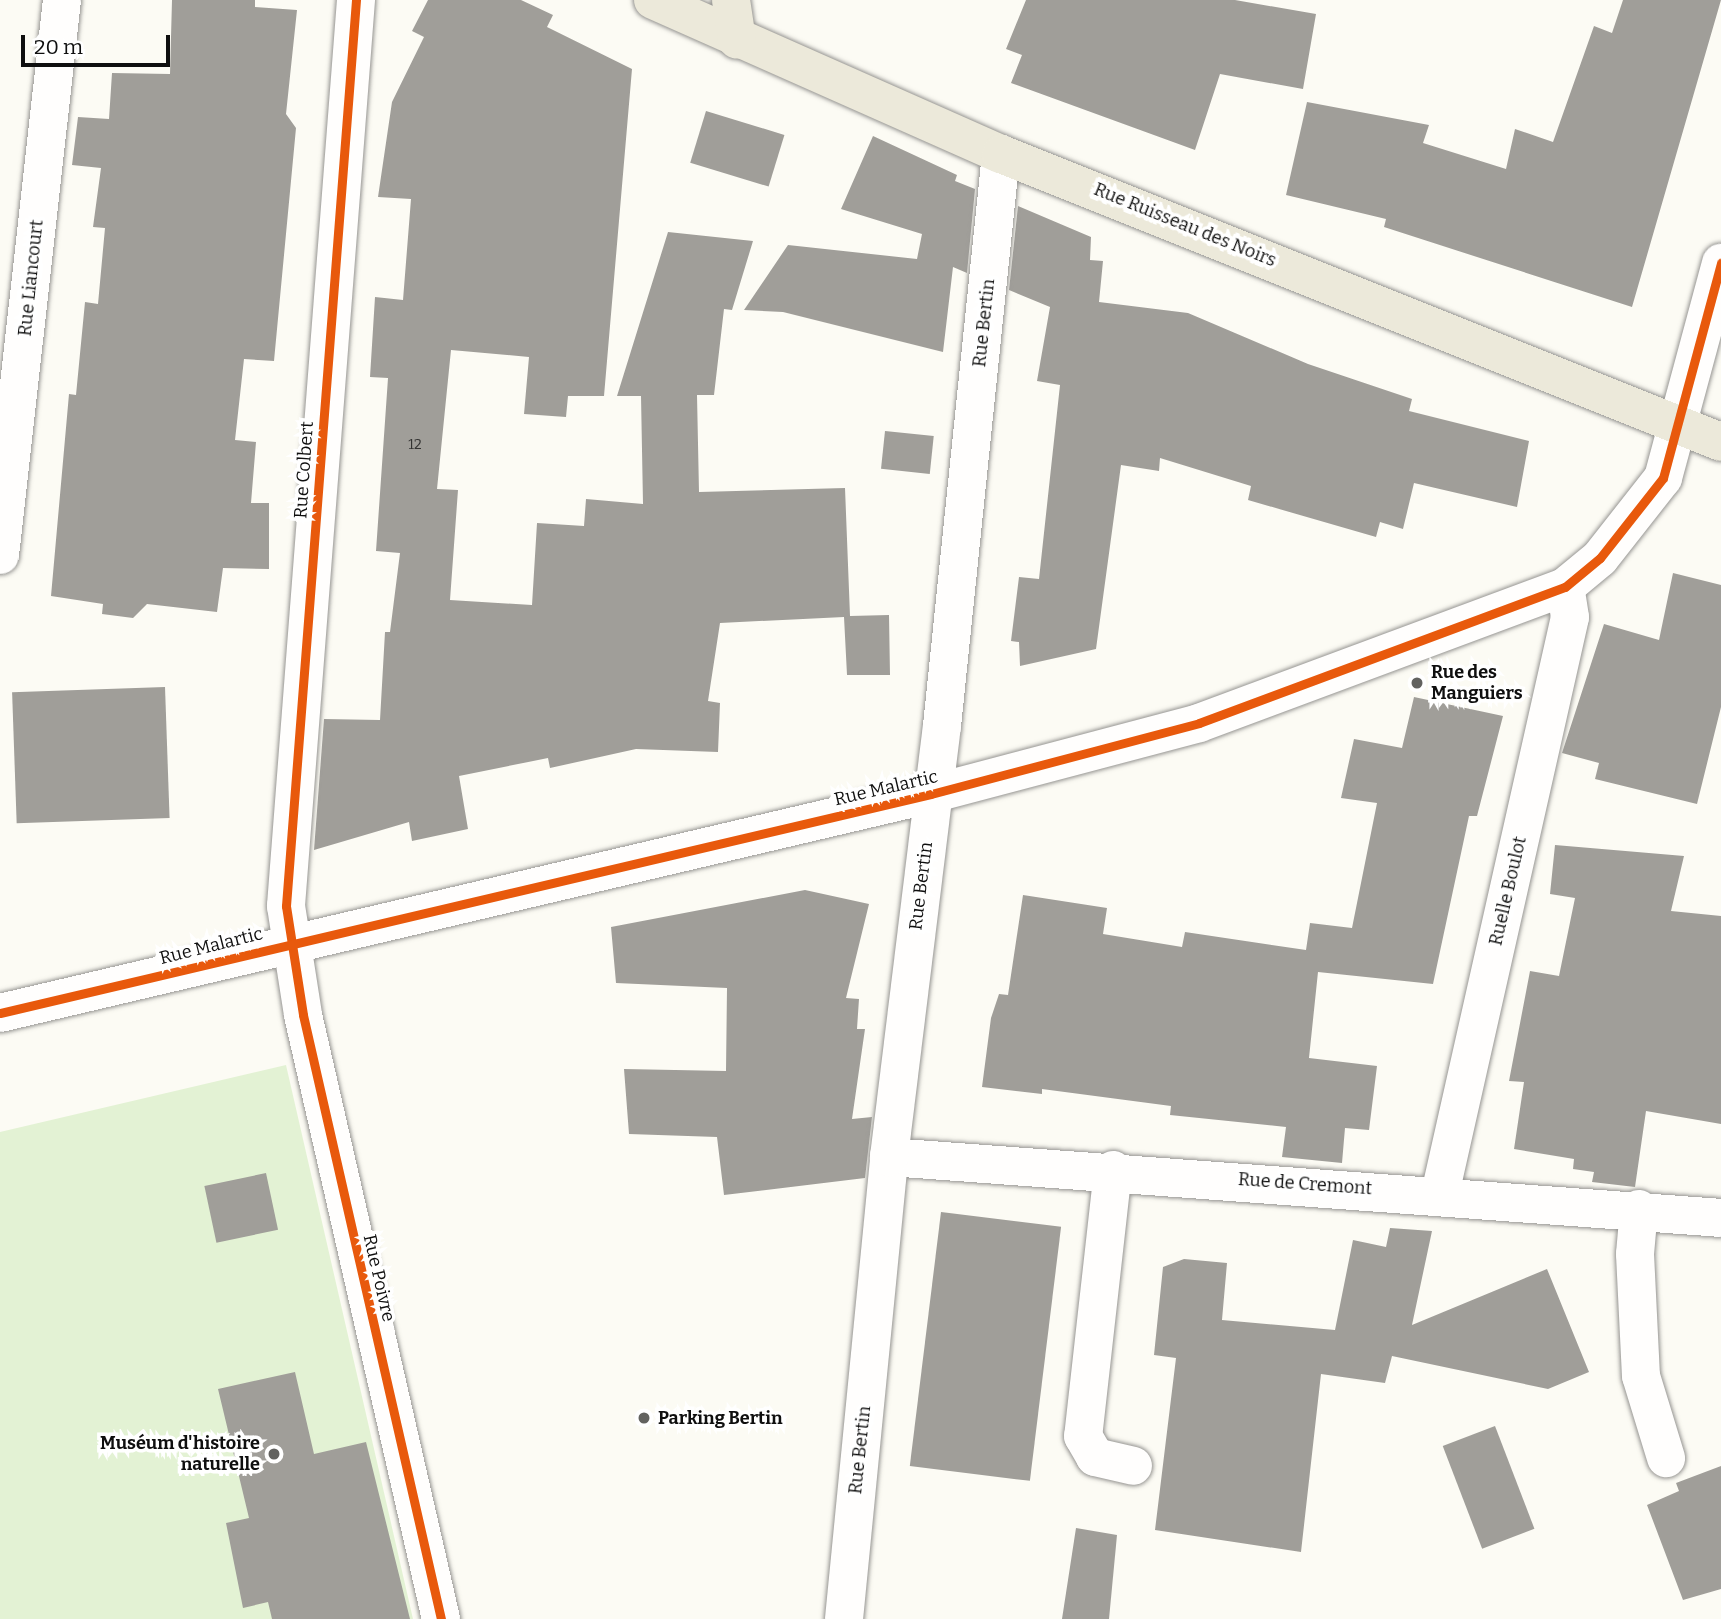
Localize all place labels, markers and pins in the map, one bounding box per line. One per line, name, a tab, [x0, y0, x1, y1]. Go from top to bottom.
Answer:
place label: Rue des Manguiers	[1431, 662, 1523, 704]
marker: Rue des Manguiers	[1409, 675, 1425, 691]
place label: Parking Bertin	[658, 1407, 783, 1429]
marker: Parking Bertin	[636, 1410, 652, 1426]
place label: Muséum d'histoire naturelle	[100, 1433, 260, 1476]
marker: Muséum d'histoire naturelle	[266, 1446, 282, 1462]

